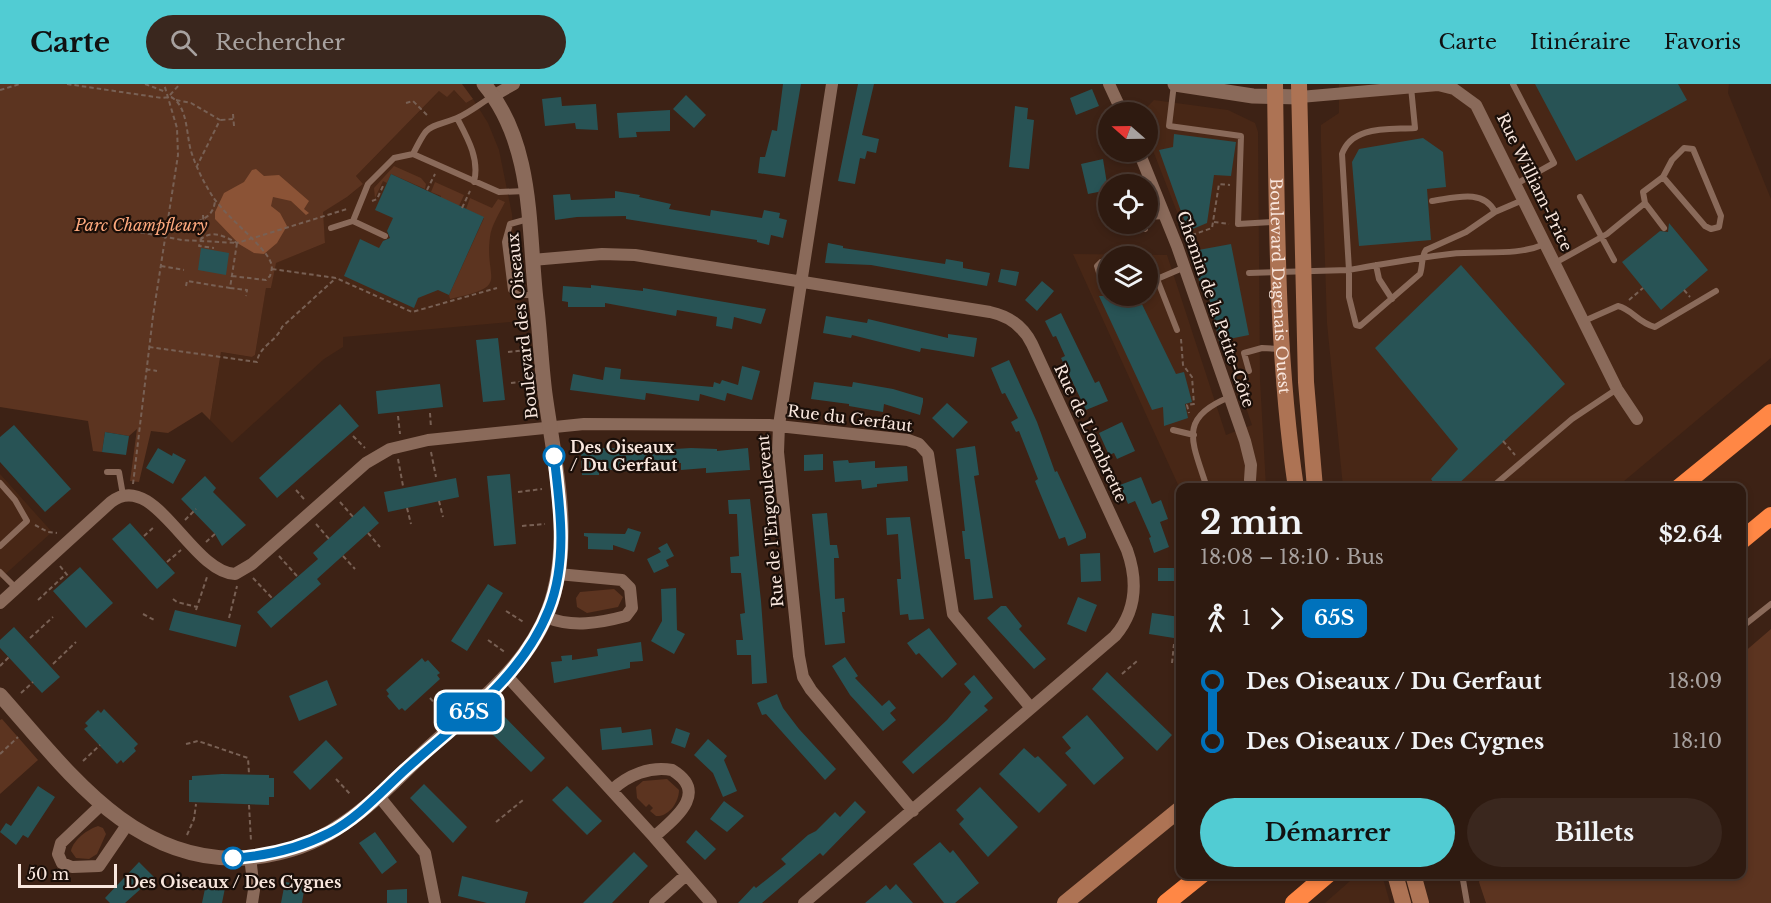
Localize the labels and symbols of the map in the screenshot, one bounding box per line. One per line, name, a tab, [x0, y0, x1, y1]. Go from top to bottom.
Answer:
north arrow	[1098, 102, 1158, 162]
street label: Rue William-Price	[1493, 110, 1577, 254]
street label: Boulevard Dagenais Ouest	[1266, 178, 1295, 395]
street label: Chemin de la Petite-Côte	[1173, 208, 1259, 410]
park label: Parc Champfleury	[73, 215, 208, 235]
street label: Boulevard des Oiseaux	[502, 232, 542, 420]
street label: Rue de L'ombrette	[1050, 360, 1132, 506]
street label: Rue du Gerfaut	[786, 400, 914, 436]
street label: Rue de l'Engoulevent	[752, 434, 788, 608]
place label: Des Oiseaux / Du Gerfaut	[570, 437, 678, 475]
marker: Des Oiseaux / Du Gerfaut	[543, 445, 565, 467]
line badge: 65S	[434, 692, 504, 732]
marker: Des Oiseaux / Des Cygnes	[222, 847, 244, 869]
scale bar	[18, 861, 117, 888]
place label: Des Oiseaux / Des Cygnes	[125, 872, 341, 892]

